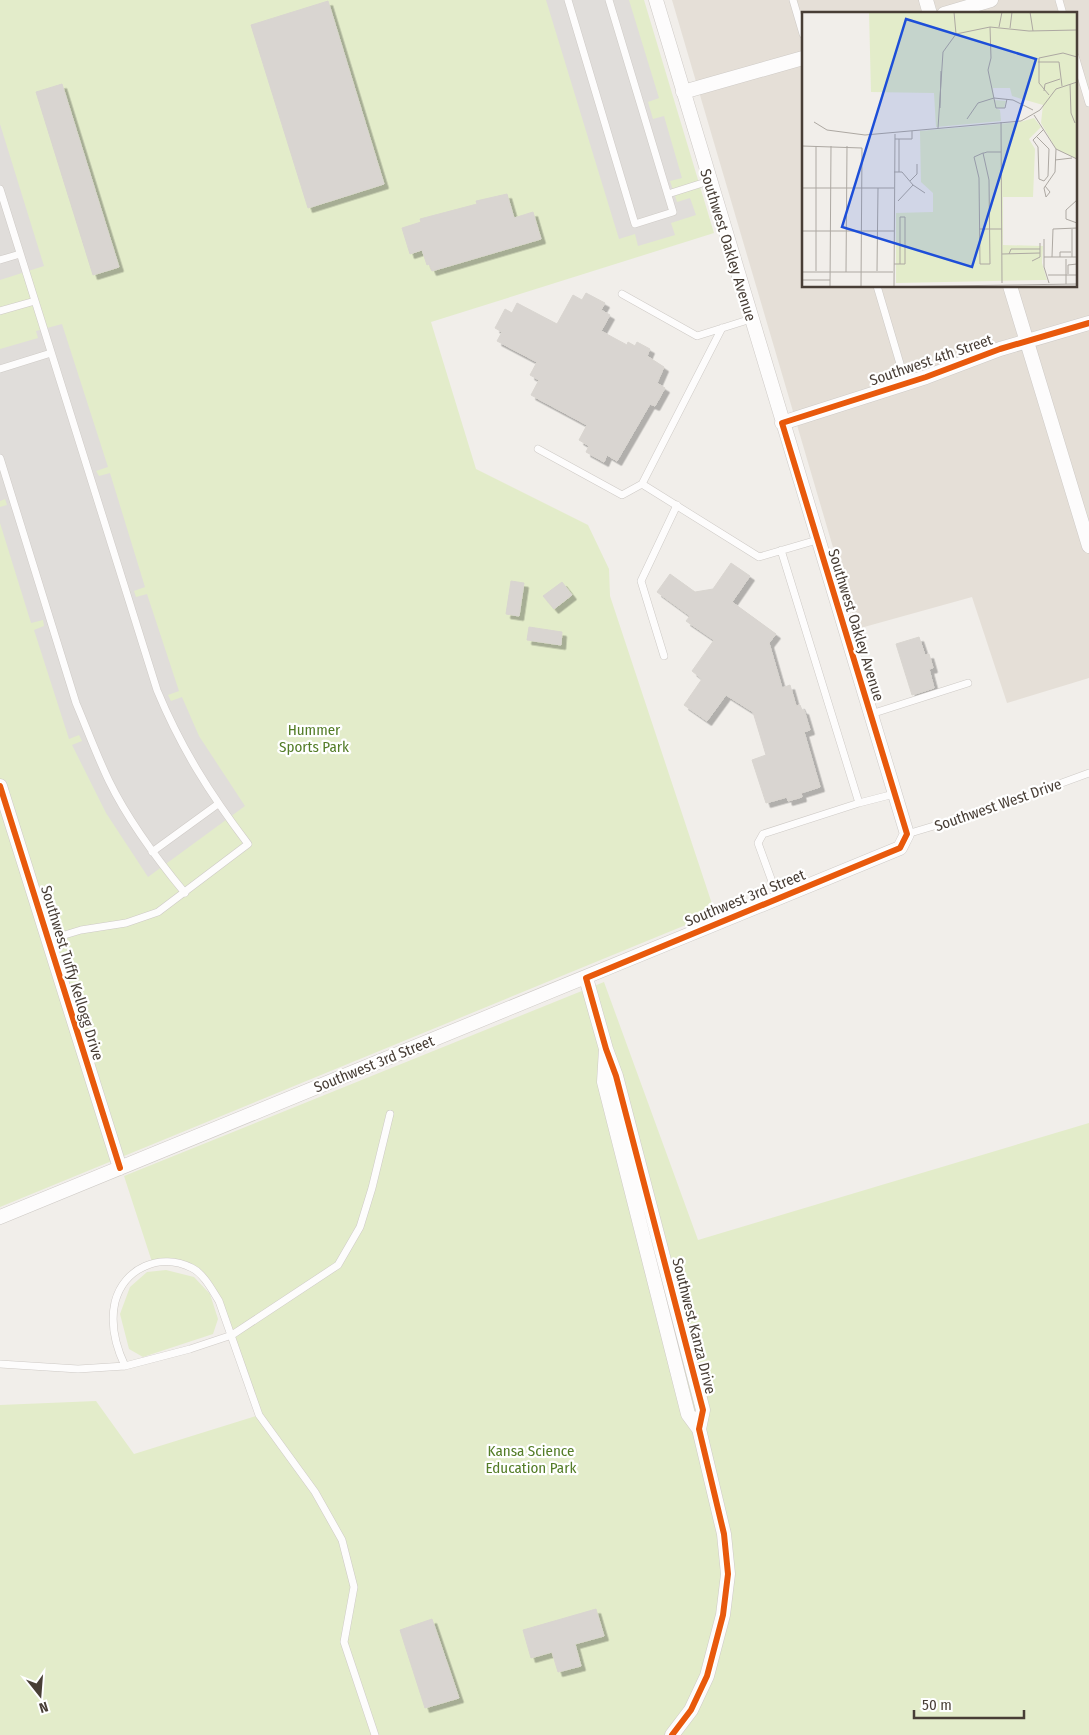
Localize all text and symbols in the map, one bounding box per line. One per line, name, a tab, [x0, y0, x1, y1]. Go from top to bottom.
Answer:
inset map	[802, 12, 1076, 288]
street label: Southwest Oakley Avenue	[696, 167, 760, 323]
street label: Southwest 4th Street	[867, 331, 995, 389]
street label: Southwest Oakley Avenue	[824, 547, 888, 703]
park label: Hummer Sports Park	[279, 721, 349, 756]
street label: Southwest West Drive	[932, 775, 1064, 835]
street label: Southwest 3rd Street	[682, 866, 808, 930]
street label: Southwest Tuffy Kellogg Drive	[37, 883, 107, 1063]
street label: Southwest 3rd Street	[311, 1032, 437, 1096]
street label: Southwest Kanza Drive	[668, 1256, 720, 1396]
park label: Kansa Science Education Park	[486, 1442, 576, 1477]
north arrow	[15, 1670, 65, 1720]
scale bar	[914, 1688, 1024, 1720]
text: 50 m	[922, 1696, 952, 1714]
text: N	[37, 1698, 50, 1716]

